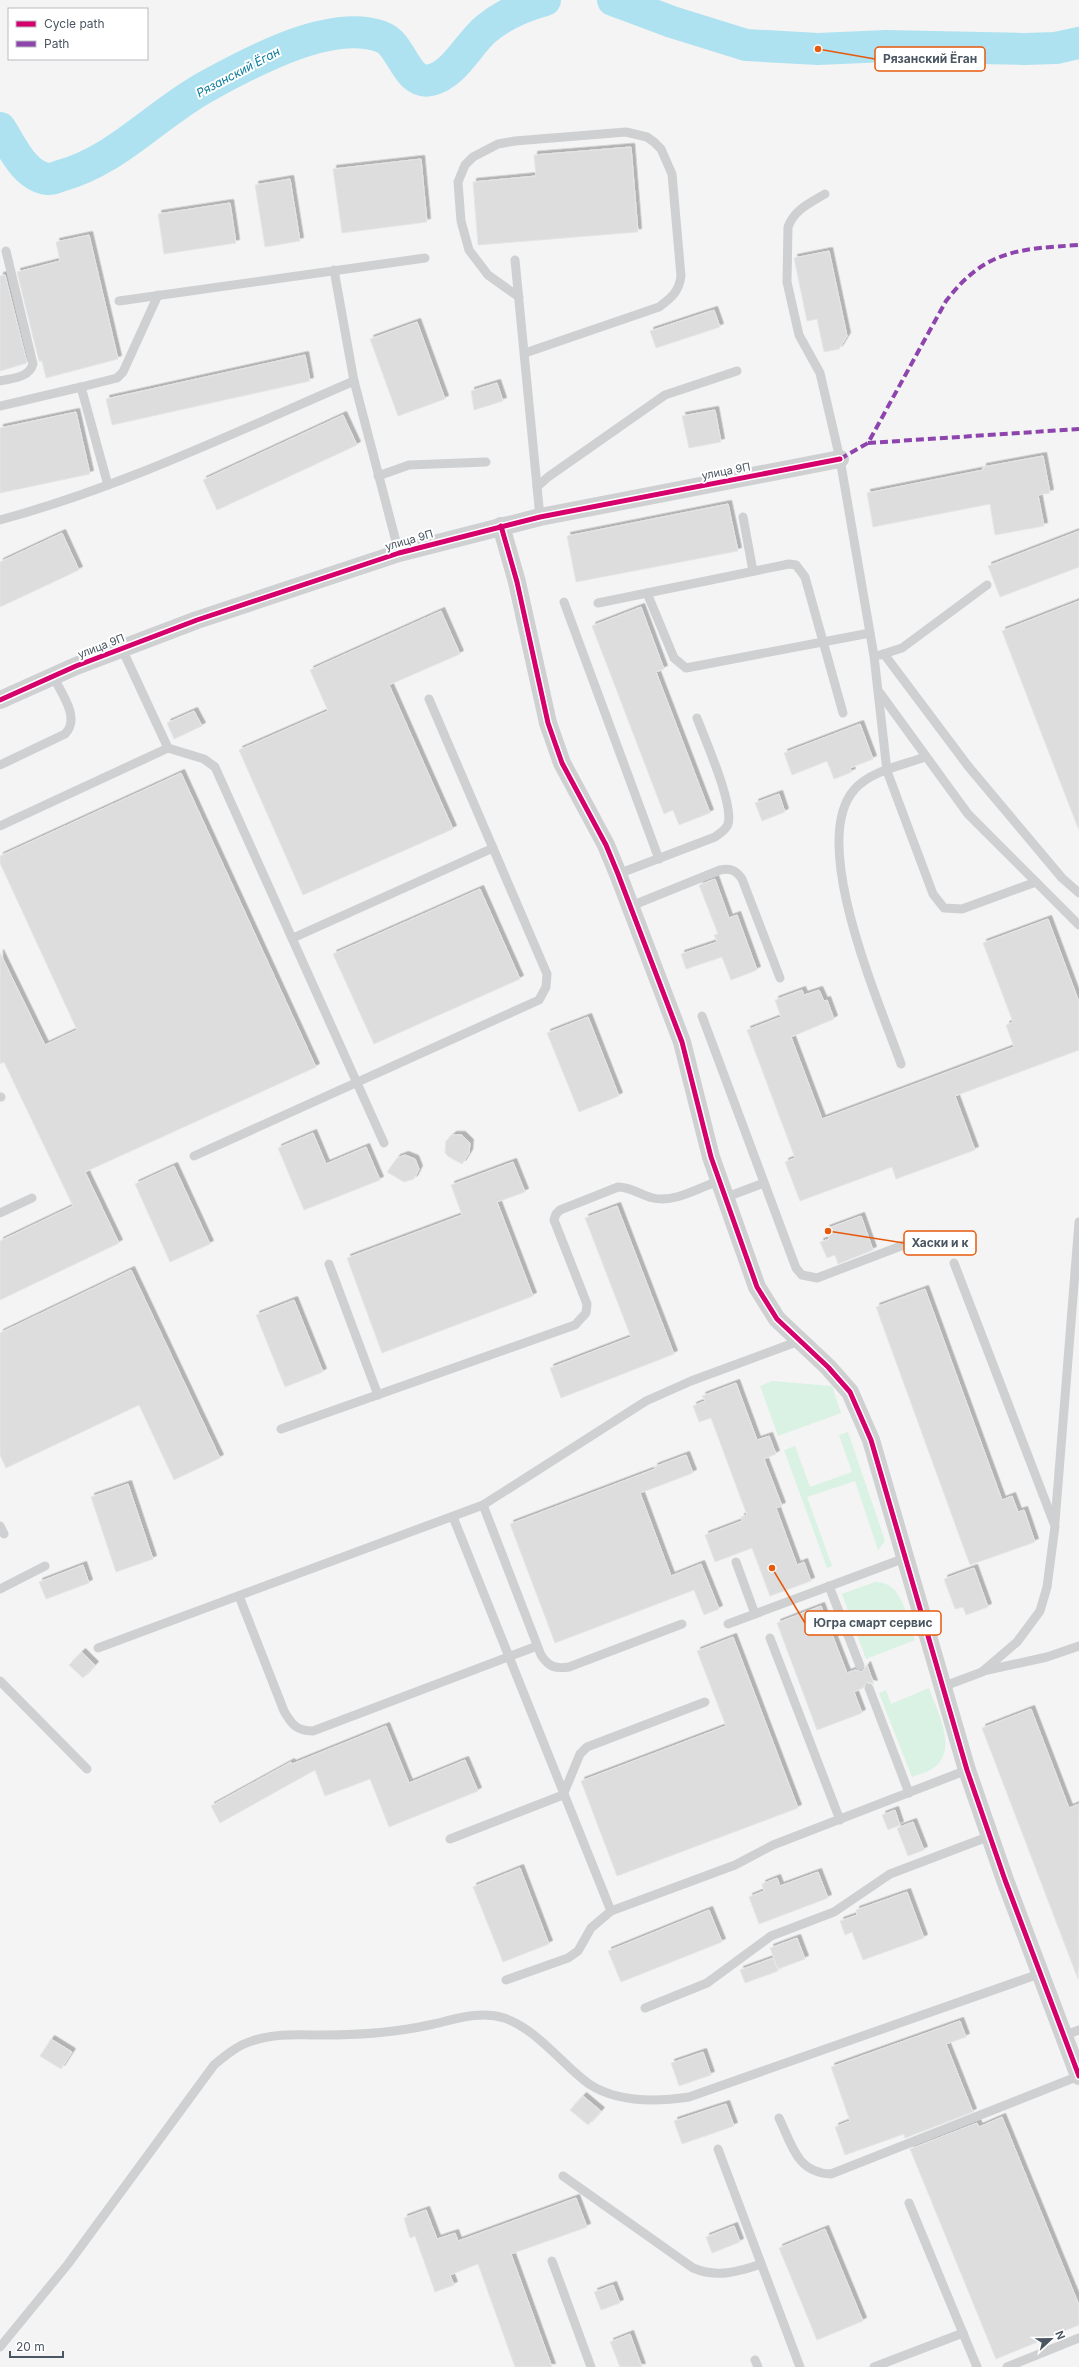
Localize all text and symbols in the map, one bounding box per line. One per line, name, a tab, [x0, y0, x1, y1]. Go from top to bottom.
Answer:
legend	[8, 8, 148, 60]
text: Cycle path	[44, 16, 105, 31]
text: Path	[44, 36, 69, 51]
water label: Рязанский Ёган	[194, 44, 282, 100]
callout: Рязанский Ёган	[875, 47, 985, 71]
text: Рязанский Ёган	[883, 51, 977, 66]
street label: улица 9П	[700, 459, 752, 483]
street label: улица 9П	[383, 526, 435, 554]
street label: улица 9П	[75, 631, 127, 661]
callout: Хаски и к	[904, 1231, 976, 1255]
text: Хаски и к	[912, 1235, 968, 1250]
callout: Югра смарт сервис	[805, 1611, 941, 1635]
text: Югра смарт сервис	[813, 1615, 933, 1630]
north arrow	[1031, 2319, 1071, 2359]
text: N	[1052, 2329, 1068, 2342]
scale bar	[10, 2333, 63, 2359]
text: 20 m	[16, 2339, 45, 2354]

